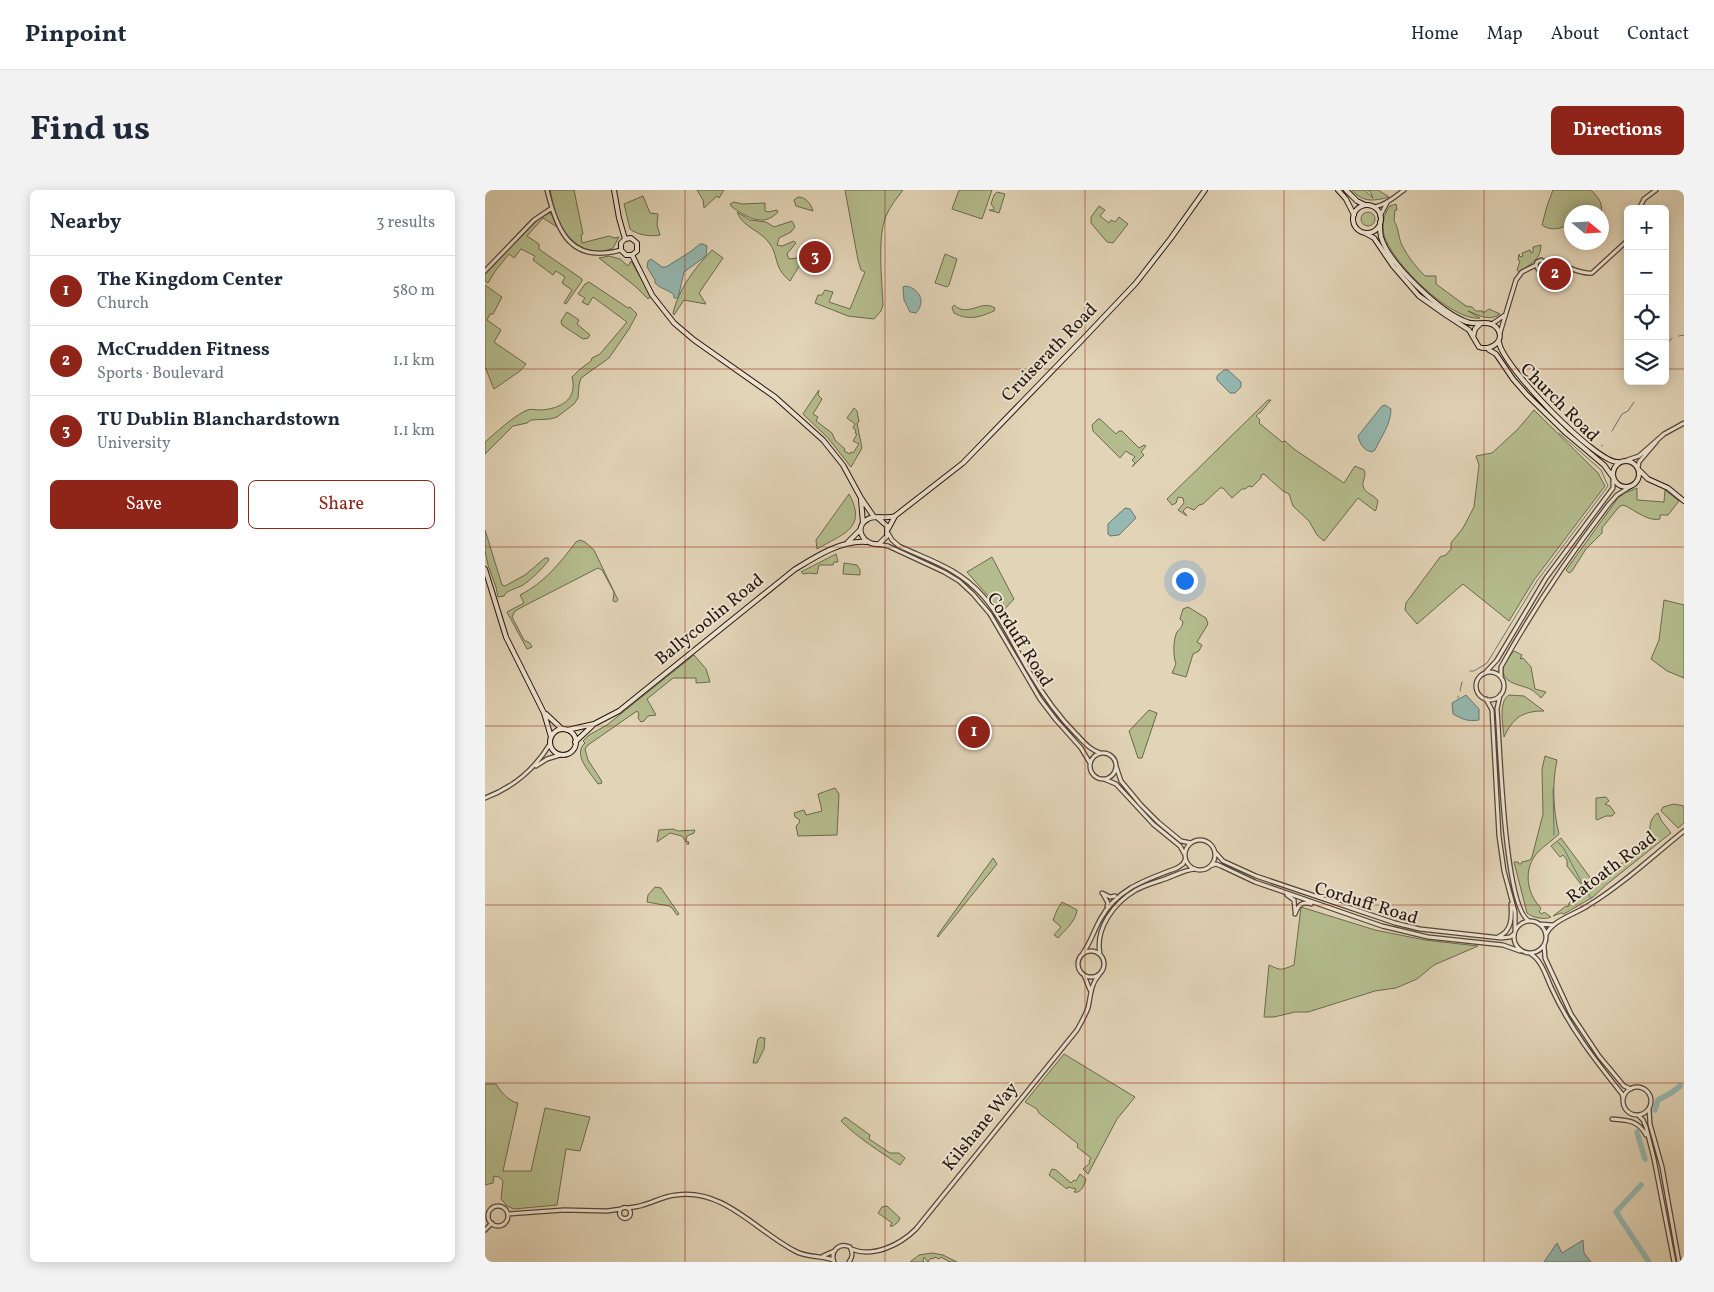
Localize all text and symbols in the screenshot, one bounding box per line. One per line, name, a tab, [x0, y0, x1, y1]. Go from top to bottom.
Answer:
text: Pinpoint	[25, 18, 127, 52]
text: Home	[1411, 22, 1459, 47]
text: Map	[1487, 22, 1523, 47]
text: About	[1551, 22, 1599, 47]
text: Contact	[1627, 22, 1689, 47]
text: Find us	[30, 106, 150, 154]
button: Directions	[1551, 106, 1684, 155]
north arrow	[1564, 205, 1609, 250]
map controls	[1624, 205, 1669, 385]
button: +	[1624, 205, 1669, 250]
text: Nearby	[50, 208, 121, 237]
text: 3 results	[376, 212, 435, 234]
pin: 3	[799, 238, 831, 276]
button: −	[1624, 250, 1669, 295]
pin: 2	[1539, 255, 1571, 293]
text: The Kingdom Center	[97, 267, 283, 293]
text: 1	[63, 280, 69, 302]
text: 580 m	[392, 280, 435, 302]
text: Church	[97, 293, 149, 315]
button: locate	[1624, 295, 1669, 340]
street label: Cruiserath Road	[996, 298, 1104, 408]
text: McCrudden Fitness	[97, 337, 270, 363]
button: layers	[1624, 340, 1669, 385]
text: 2	[62, 350, 70, 372]
text: 1.1 km	[393, 350, 435, 372]
street label: Church Road	[1514, 358, 1604, 448]
text: Sports · Boulevard	[97, 363, 224, 385]
text: TU Dublin Blanchardstown	[97, 407, 340, 433]
text: 3	[62, 420, 70, 442]
text: 1.1 km	[393, 420, 435, 442]
text: University	[97, 433, 171, 455]
button: Save	[50, 480, 238, 529]
button: Share	[248, 480, 435, 529]
street label: Ballycoolin Road	[650, 568, 770, 672]
your location	[1172, 568, 1198, 594]
street label: Corduff Road	[980, 588, 1058, 692]
pin: 1	[958, 713, 990, 751]
street label: Ratoath Road	[1562, 826, 1662, 910]
street label: Corduff Road	[1311, 876, 1421, 932]
street label: Kilshane Way	[937, 1077, 1025, 1177]

